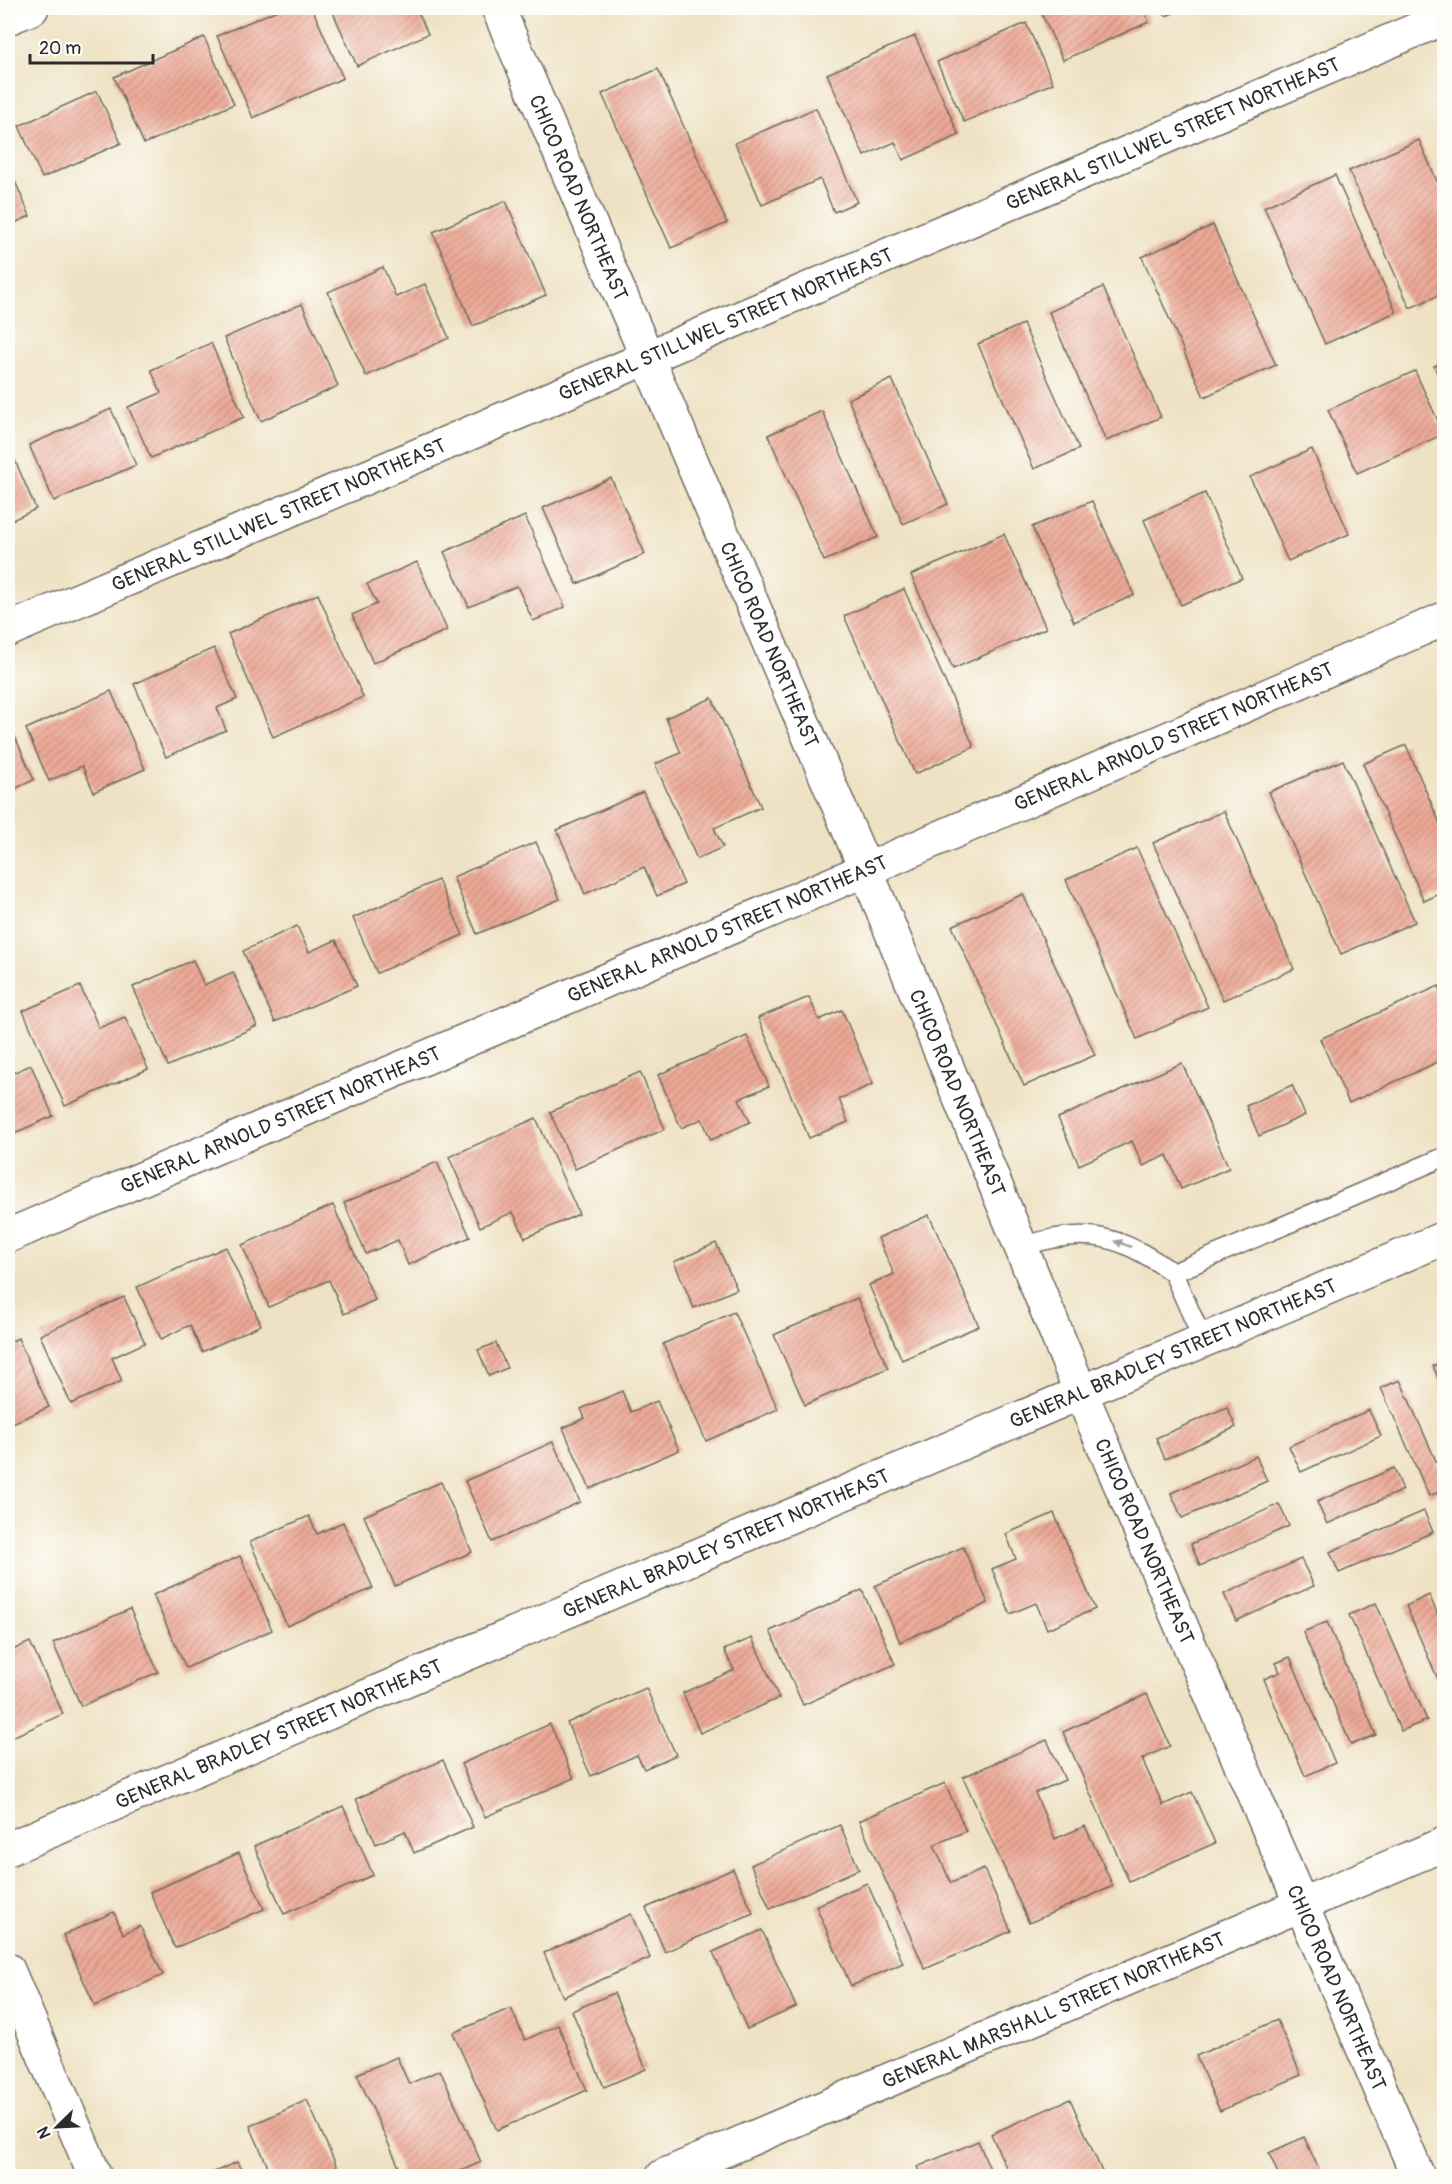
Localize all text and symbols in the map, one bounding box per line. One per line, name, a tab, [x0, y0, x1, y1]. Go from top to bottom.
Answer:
scale bar	[30, 27, 153, 65]
text: 20 m	[39, 37, 81, 60]
street label: GENERAL STILLWEL STREET NORTHEAST	[1002, 52, 1344, 216]
street label: CHICO ROAD NORTHEAST	[524, 91, 633, 304]
street label: GENERAL STILLWEL STREET NORTHEAST	[555, 242, 897, 407]
street label: GENERAL STILLWEL STREET NORTHEAST	[108, 433, 449, 597]
street label: CHICO ROAD NORTHEAST	[714, 538, 824, 751]
street label: GENERAL ARNOLD STREET NORTHEAST	[1010, 657, 1337, 817]
street label: GENERAL ARNOLD STREET NORTHEAST	[564, 850, 891, 1009]
street label: CHICO ROAD NORTHEAST	[903, 986, 1011, 1200]
street label: GENERAL ARNOLD STREET NORTHEAST	[117, 1041, 444, 1200]
one-way arrow	[1114, 1238, 1132, 1248]
street label: GENERAL BRADLEY STREET NORTHEAST	[1006, 1273, 1340, 1434]
street label: CHICO ROAD NORTHEAST	[1089, 1435, 1200, 1648]
street label: GENERAL BRADLEY STREET NORTHEAST	[559, 1464, 893, 1625]
street label: GENERAL BRADLEY STREET NORTHEAST	[112, 1654, 446, 1815]
street label: CHICO ROAD NORTHEAST	[1281, 1881, 1392, 2094]
street label: GENERAL MARSHALL STREET NORTHEAST	[878, 1927, 1228, 2094]
north arrow	[27, 2097, 87, 2157]
text: N	[33, 2124, 56, 2142]

